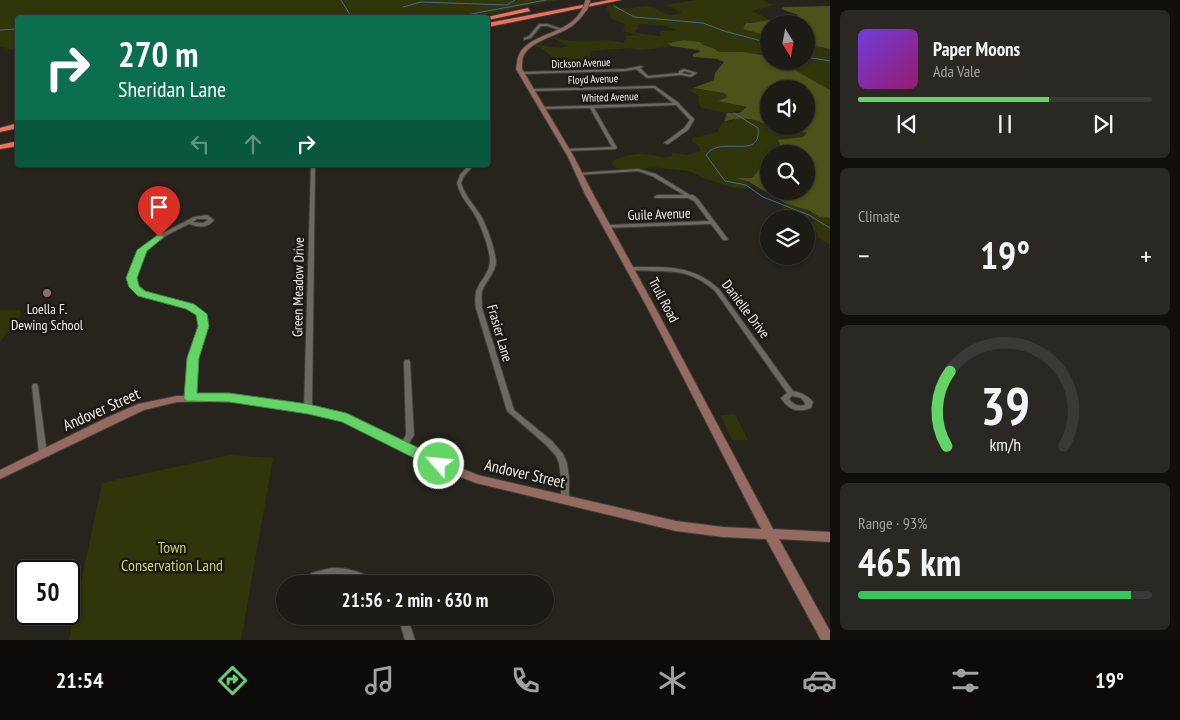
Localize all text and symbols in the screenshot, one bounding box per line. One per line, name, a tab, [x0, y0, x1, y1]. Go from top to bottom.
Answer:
north arrow	[760, 15, 815, 70]
map controls	[760, 15, 815, 265]
text: 270 m	[118, 31, 199, 77]
icon: right	[35, 35, 100, 100]
text: Paper Moons	[933, 37, 1020, 61]
street label: Dickson Avenue	[551, 55, 611, 71]
text: Ada Vale	[933, 61, 980, 81]
street label: Floyd Avenue	[568, 71, 619, 87]
text: Sheridan Lane	[118, 75, 226, 103]
button: sound	[760, 80, 815, 135]
street label: Whited Avenue	[581, 89, 639, 105]
icon: previous	[893, 110, 921, 138]
icon: pause	[991, 110, 1019, 138]
icon: next	[1089, 110, 1117, 138]
icon: left	[186, 130, 214, 158]
icon: ahead	[239, 130, 267, 158]
icon: right	[292, 130, 320, 158]
button: search	[760, 145, 815, 200]
pin	[138, 186, 180, 237]
icon: arrive	[145, 193, 173, 221]
street label: Guile Avenue	[627, 204, 691, 224]
text: Climate	[858, 206, 900, 226]
button: layers	[760, 210, 815, 265]
text: 19°	[980, 230, 1030, 279]
street label: Green Meadow Drive	[288, 237, 308, 337]
text: −	[858, 237, 870, 274]
text: +	[1140, 237, 1152, 274]
street label: Trull Road	[645, 274, 683, 326]
street label: Danielle Drive	[718, 276, 774, 342]
marker: Loella F. Dewing School	[41, 287, 53, 299]
place label: Loella F. Dewing School	[11, 300, 84, 334]
street label: Frasier Lane	[483, 302, 517, 364]
text: 39	[980, 372, 1030, 439]
street label: Andover Street	[59, 383, 143, 435]
text: km/h	[989, 433, 1021, 456]
position arrow	[412, 437, 464, 489]
street label: Andover Street	[483, 454, 568, 492]
text: Range · 93%	[858, 513, 927, 533]
park label: Town Conservation Land	[121, 537, 223, 575]
text: 465 km	[858, 537, 961, 586]
speed limit sign: 50	[15, 560, 80, 625]
text: 21:56 · 2 min · 630 m	[342, 588, 488, 612]
icon: directions	[215, 663, 250, 698]
icon: music	[362, 663, 397, 698]
icon: phone	[508, 663, 543, 698]
icon: climate	[655, 663, 690, 698]
icon: car	[802, 663, 837, 698]
icon: filters	[948, 663, 983, 698]
text: 21:54	[56, 666, 103, 694]
text: 19°	[1095, 666, 1124, 694]

